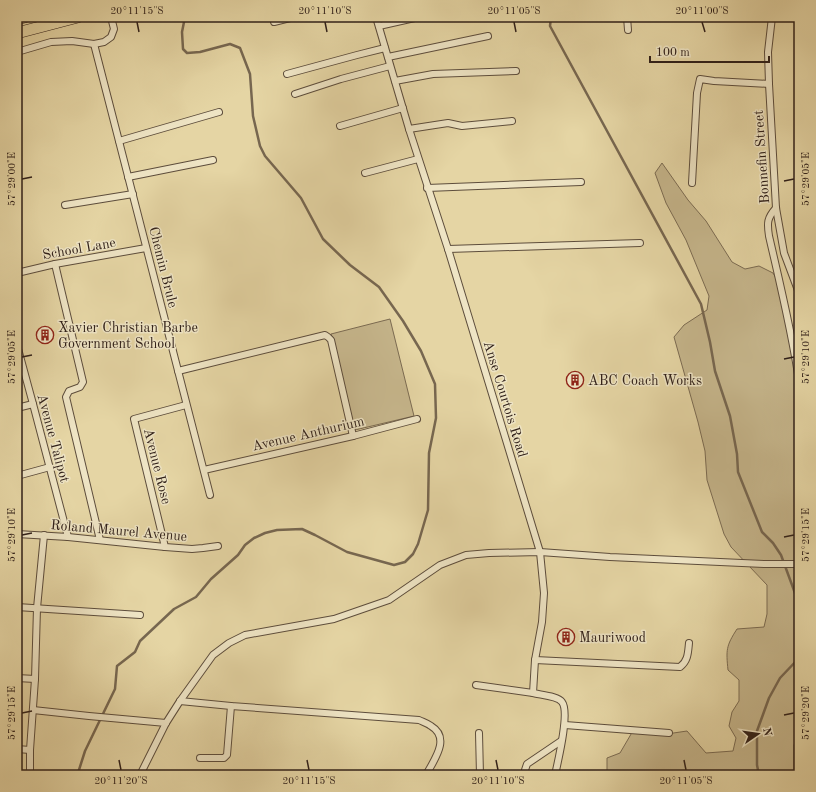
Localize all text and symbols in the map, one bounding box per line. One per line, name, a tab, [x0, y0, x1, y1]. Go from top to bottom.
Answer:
text: 20°11'15"S	[110, 6, 164, 16]
text: 20°11'10"S	[298, 6, 352, 16]
text: 20°11'05"S	[487, 6, 541, 16]
text: 20°11'00"S	[675, 6, 729, 16]
scale bar	[650, 38, 769, 64]
text: 100 m	[656, 47, 690, 59]
street label: Bonnefin Street	[752, 109, 772, 204]
text: 57°29'00"E	[7, 152, 17, 206]
text: 57°29'05"E	[801, 152, 811, 206]
street label: Chemin Brule	[146, 225, 180, 309]
street label: School Lane	[41, 236, 117, 262]
place label: Xavier Christian Barbe Government School	[58, 321, 198, 351]
building icon: Xavier Christian Barbe Government School	[35, 325, 55, 345]
text: 57°29'05"E	[7, 330, 17, 384]
text: 57°29'10"E	[801, 330, 811, 384]
street label: Anse Courtois Road	[481, 339, 529, 459]
building icon: ABC Coach Works	[565, 370, 585, 390]
place label: ABC Coach Works	[588, 374, 702, 388]
street label: Avenue Talipot	[34, 392, 72, 484]
street label: Avenue Anthurium	[251, 414, 366, 454]
street label: Avenue Rose	[141, 427, 173, 506]
text: 57°29'10"E	[7, 508, 17, 562]
text: 57°29'15"E	[801, 508, 811, 562]
street label: Roland Maurel Avenue	[50, 518, 188, 544]
building icon: Mauriwood	[556, 627, 576, 647]
place label: Mauriwood	[579, 631, 646, 645]
text: 57°29'15"E	[7, 686, 17, 740]
text: 57°29'20"E	[801, 686, 811, 740]
north arrow	[738, 714, 778, 754]
text: N	[760, 727, 773, 738]
text: 20°11'20"S	[94, 776, 148, 786]
text: 20°11'15"S	[282, 776, 336, 786]
text: 20°11'10"S	[471, 776, 525, 786]
text: 20°11'05"S	[659, 776, 713, 786]

